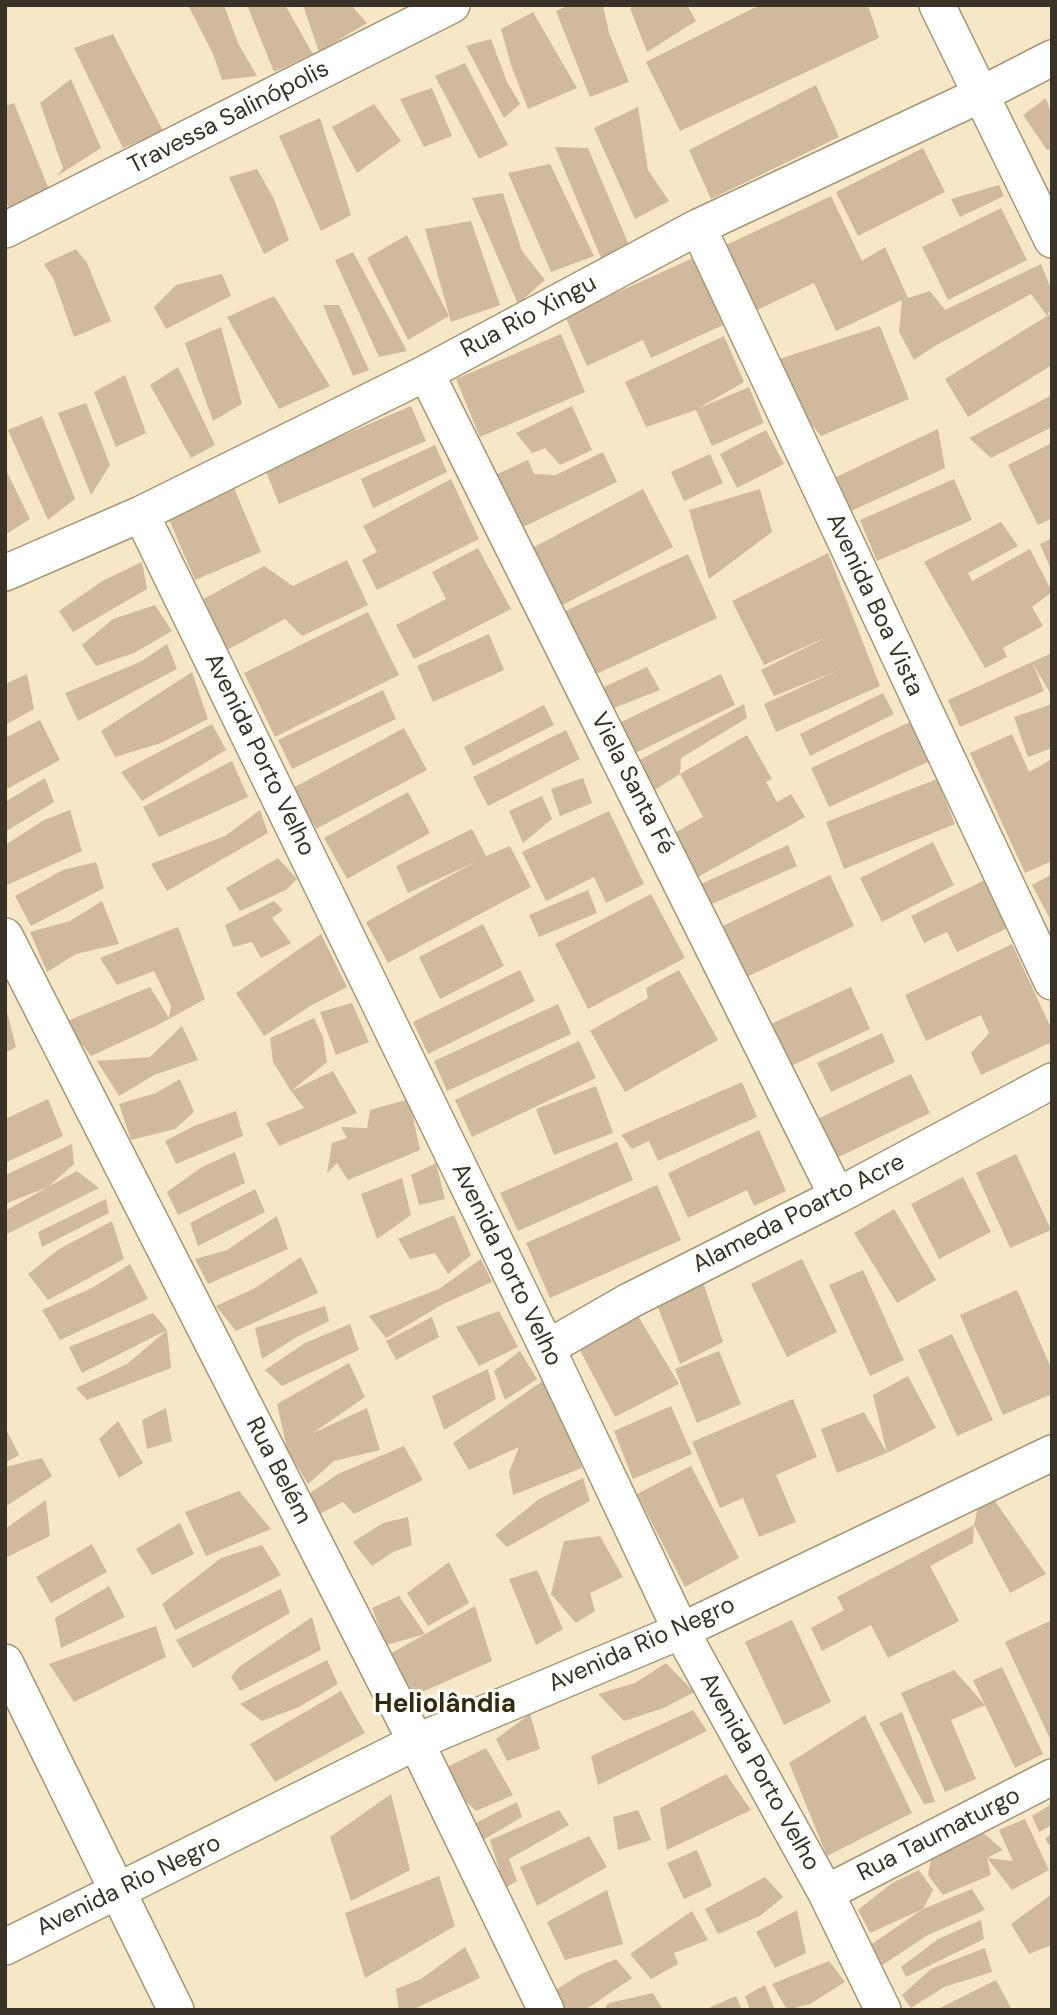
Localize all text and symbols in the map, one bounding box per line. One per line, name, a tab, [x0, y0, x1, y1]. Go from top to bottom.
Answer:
street label: Travessa Salinópolis	[124, 55, 334, 181]
street label: Rua Rio Xingu	[456, 269, 602, 365]
street label: Avenida Boa Vista	[819, 509, 929, 701]
street label: Avenida Porto Velho	[197, 649, 321, 861]
street label: Viela Santa Fé	[584, 708, 680, 860]
street label: Alameda Poarto Acre	[688, 1148, 910, 1280]
street label: Avenida Porto Velho	[444, 1159, 568, 1371]
street label: Rua Belém	[239, 1413, 317, 1529]
street label: Avenida Rio Negro	[544, 1591, 740, 1699]
street label: Avenida Porto Velho	[693, 1668, 825, 1876]
district label: Heliolândia	[374, 1689, 516, 1721]
street label: Rua Taumaturgo	[853, 1782, 1025, 1888]
street label: Avenida Rio Negro	[32, 1829, 226, 1943]

